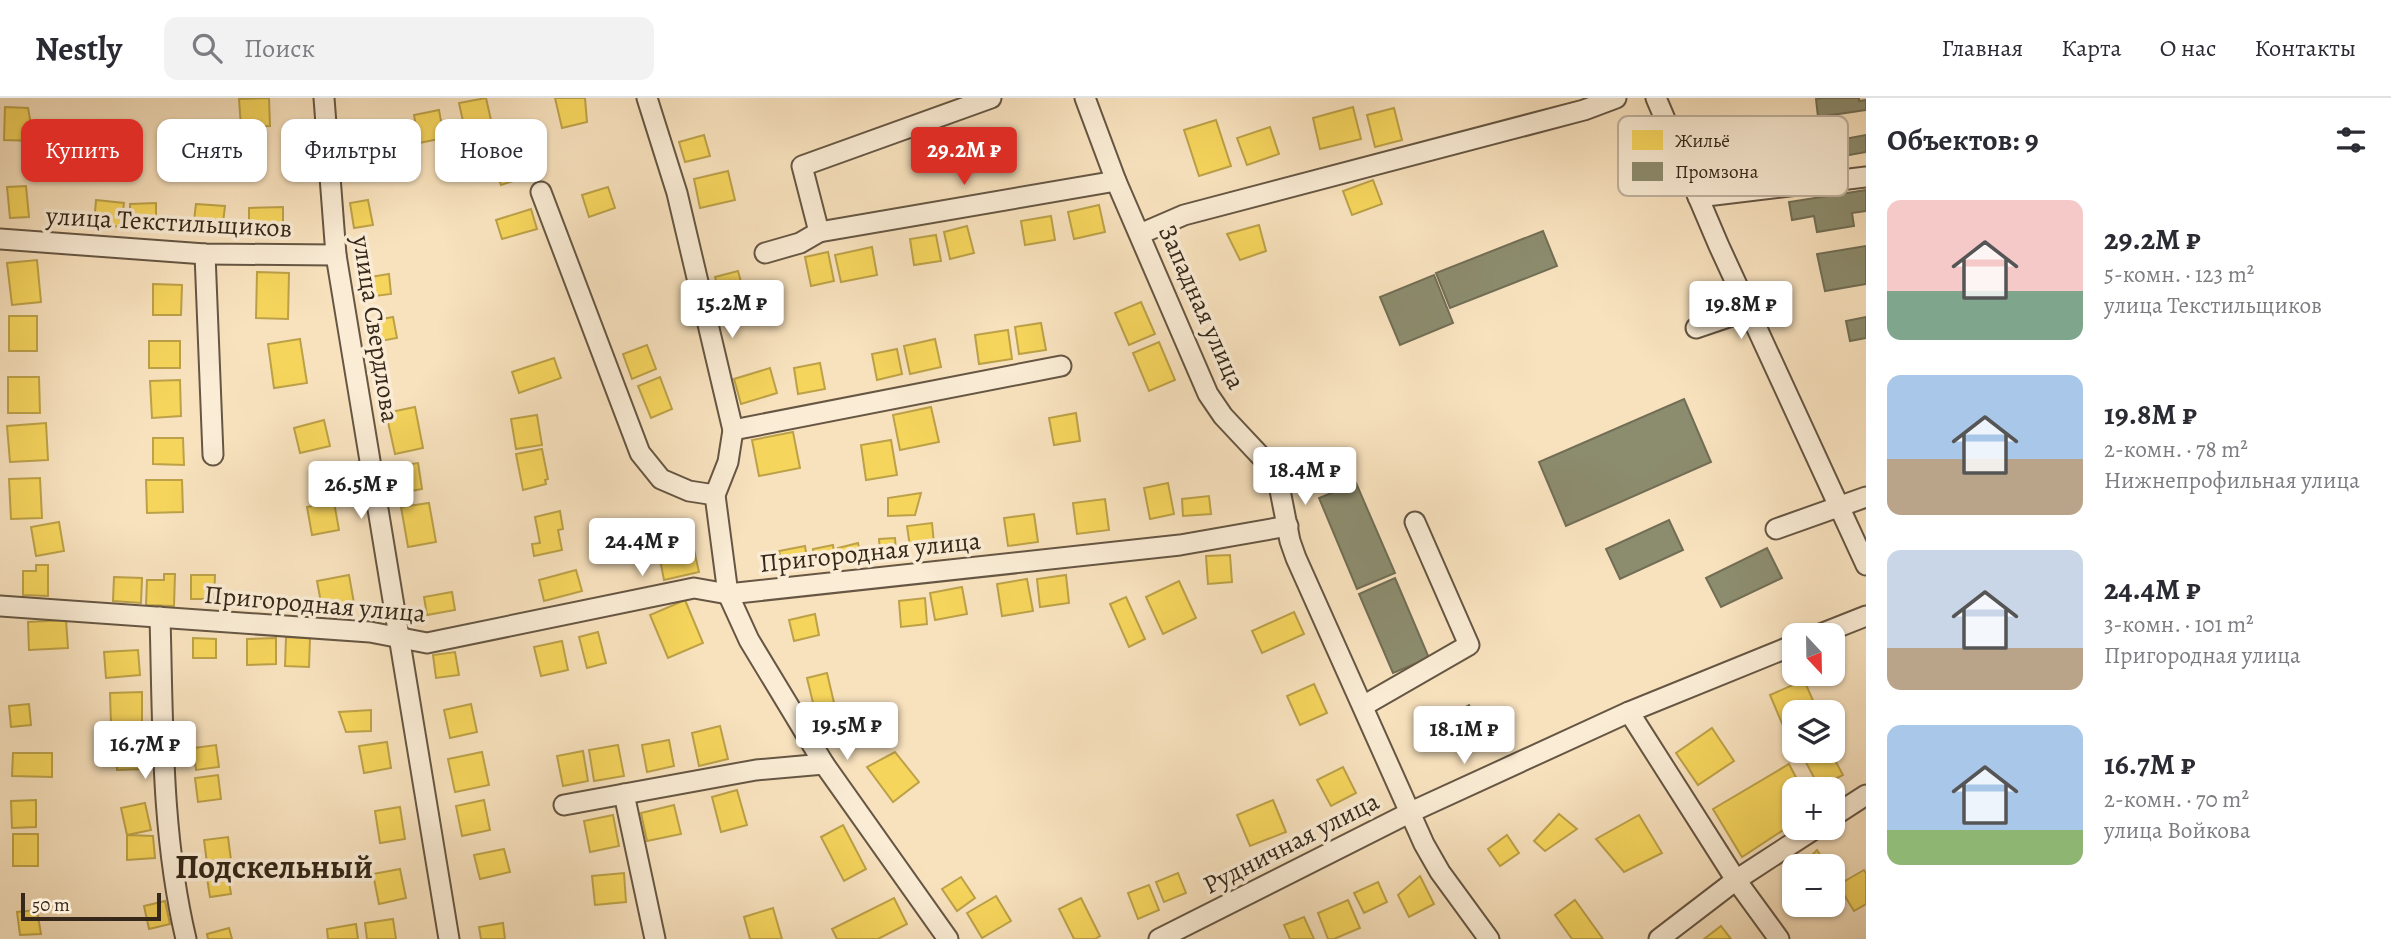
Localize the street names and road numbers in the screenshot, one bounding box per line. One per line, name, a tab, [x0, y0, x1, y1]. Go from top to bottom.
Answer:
street label: улица Текстильщиков	[44, 198, 293, 246]
street label: Западная улица	[1150, 219, 1254, 395]
street label: улица Свердлова	[344, 232, 408, 425]
street label: Пригородная улица	[758, 523, 982, 581]
street label: Пригородная улица	[203, 577, 427, 631]
street label: Рудничная улица	[1197, 784, 1385, 902]

